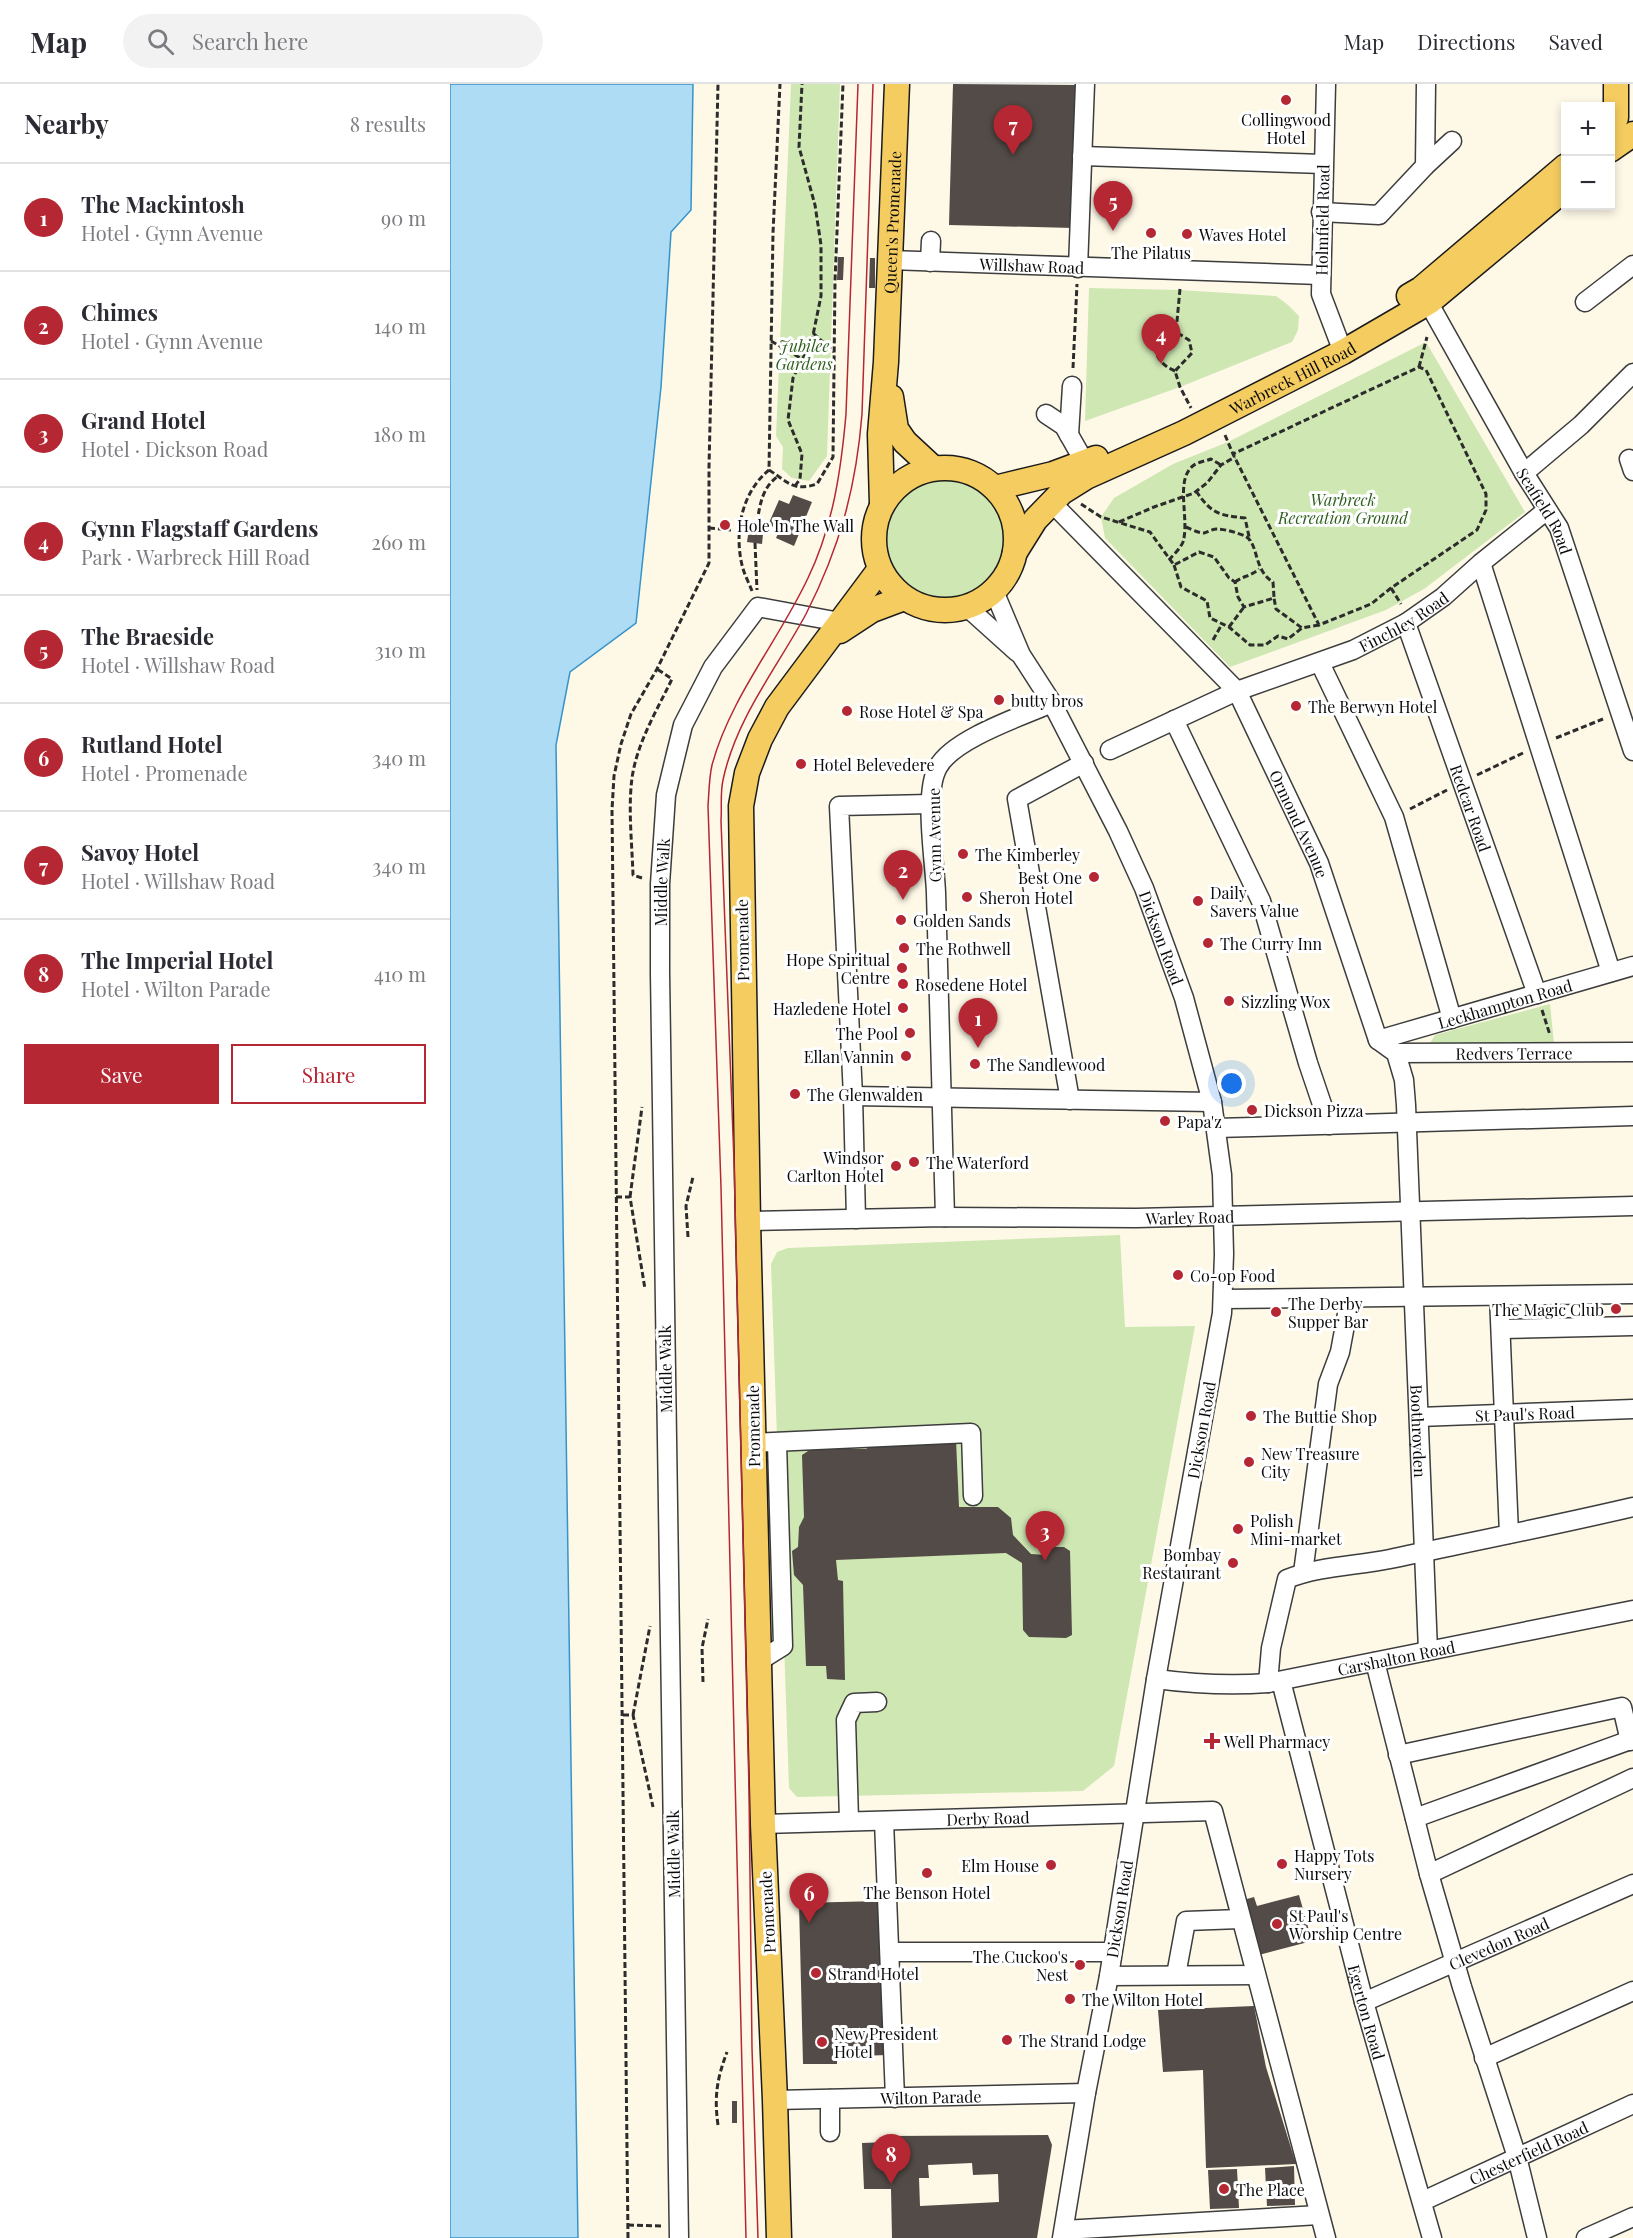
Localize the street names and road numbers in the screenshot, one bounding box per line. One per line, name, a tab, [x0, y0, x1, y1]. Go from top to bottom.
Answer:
street label: Queen's Promenade	[878, 151, 905, 294]
street label: Holmfield Road	[1311, 164, 1333, 276]
street label: Willshaw Road	[978, 253, 1085, 277]
street label: Warbreck Hill Road	[1225, 336, 1359, 419]
street label: Seafield Road	[1512, 464, 1577, 557]
street label: Finchley Road	[1355, 586, 1452, 656]
street label: Redcar Road	[1446, 762, 1496, 854]
street label: Ormond Avenue	[1265, 766, 1334, 880]
street label: Gynn Avenue	[923, 788, 945, 882]
street label: Middle Walk	[649, 837, 674, 926]
street label: Dickson Road	[1135, 888, 1189, 988]
street label: Promenade	[731, 899, 753, 981]
street label: Leckhampton Road	[1435, 974, 1574, 1033]
street label: Redvers Terrace	[1455, 1042, 1573, 1063]
street label: Warley Road	[1144, 1205, 1235, 1228]
street label: Middle Walk	[654, 1325, 676, 1413]
street label: Dickson Road	[1182, 1380, 1220, 1480]
street label: Boothroyden	[1407, 1384, 1432, 1478]
street label: Promenade	[742, 1385, 764, 1467]
street label: St Paul's Road	[1475, 1401, 1575, 1425]
street label: Carshalton Road	[1335, 1635, 1457, 1679]
street label: Derby Road	[946, 1806, 1030, 1829]
street label: Middle Walk	[662, 1810, 684, 1898]
street label: Dickson Road	[1101, 1859, 1137, 1959]
street label: Promenade	[754, 1870, 780, 1954]
street label: Clevedon Road	[1445, 1912, 1552, 1974]
street label: Egerton Road	[1344, 1962, 1391, 2062]
street label: Wilton Parade	[879, 2085, 982, 2108]
street label: Chesterfield Road	[1465, 2116, 1591, 2189]

